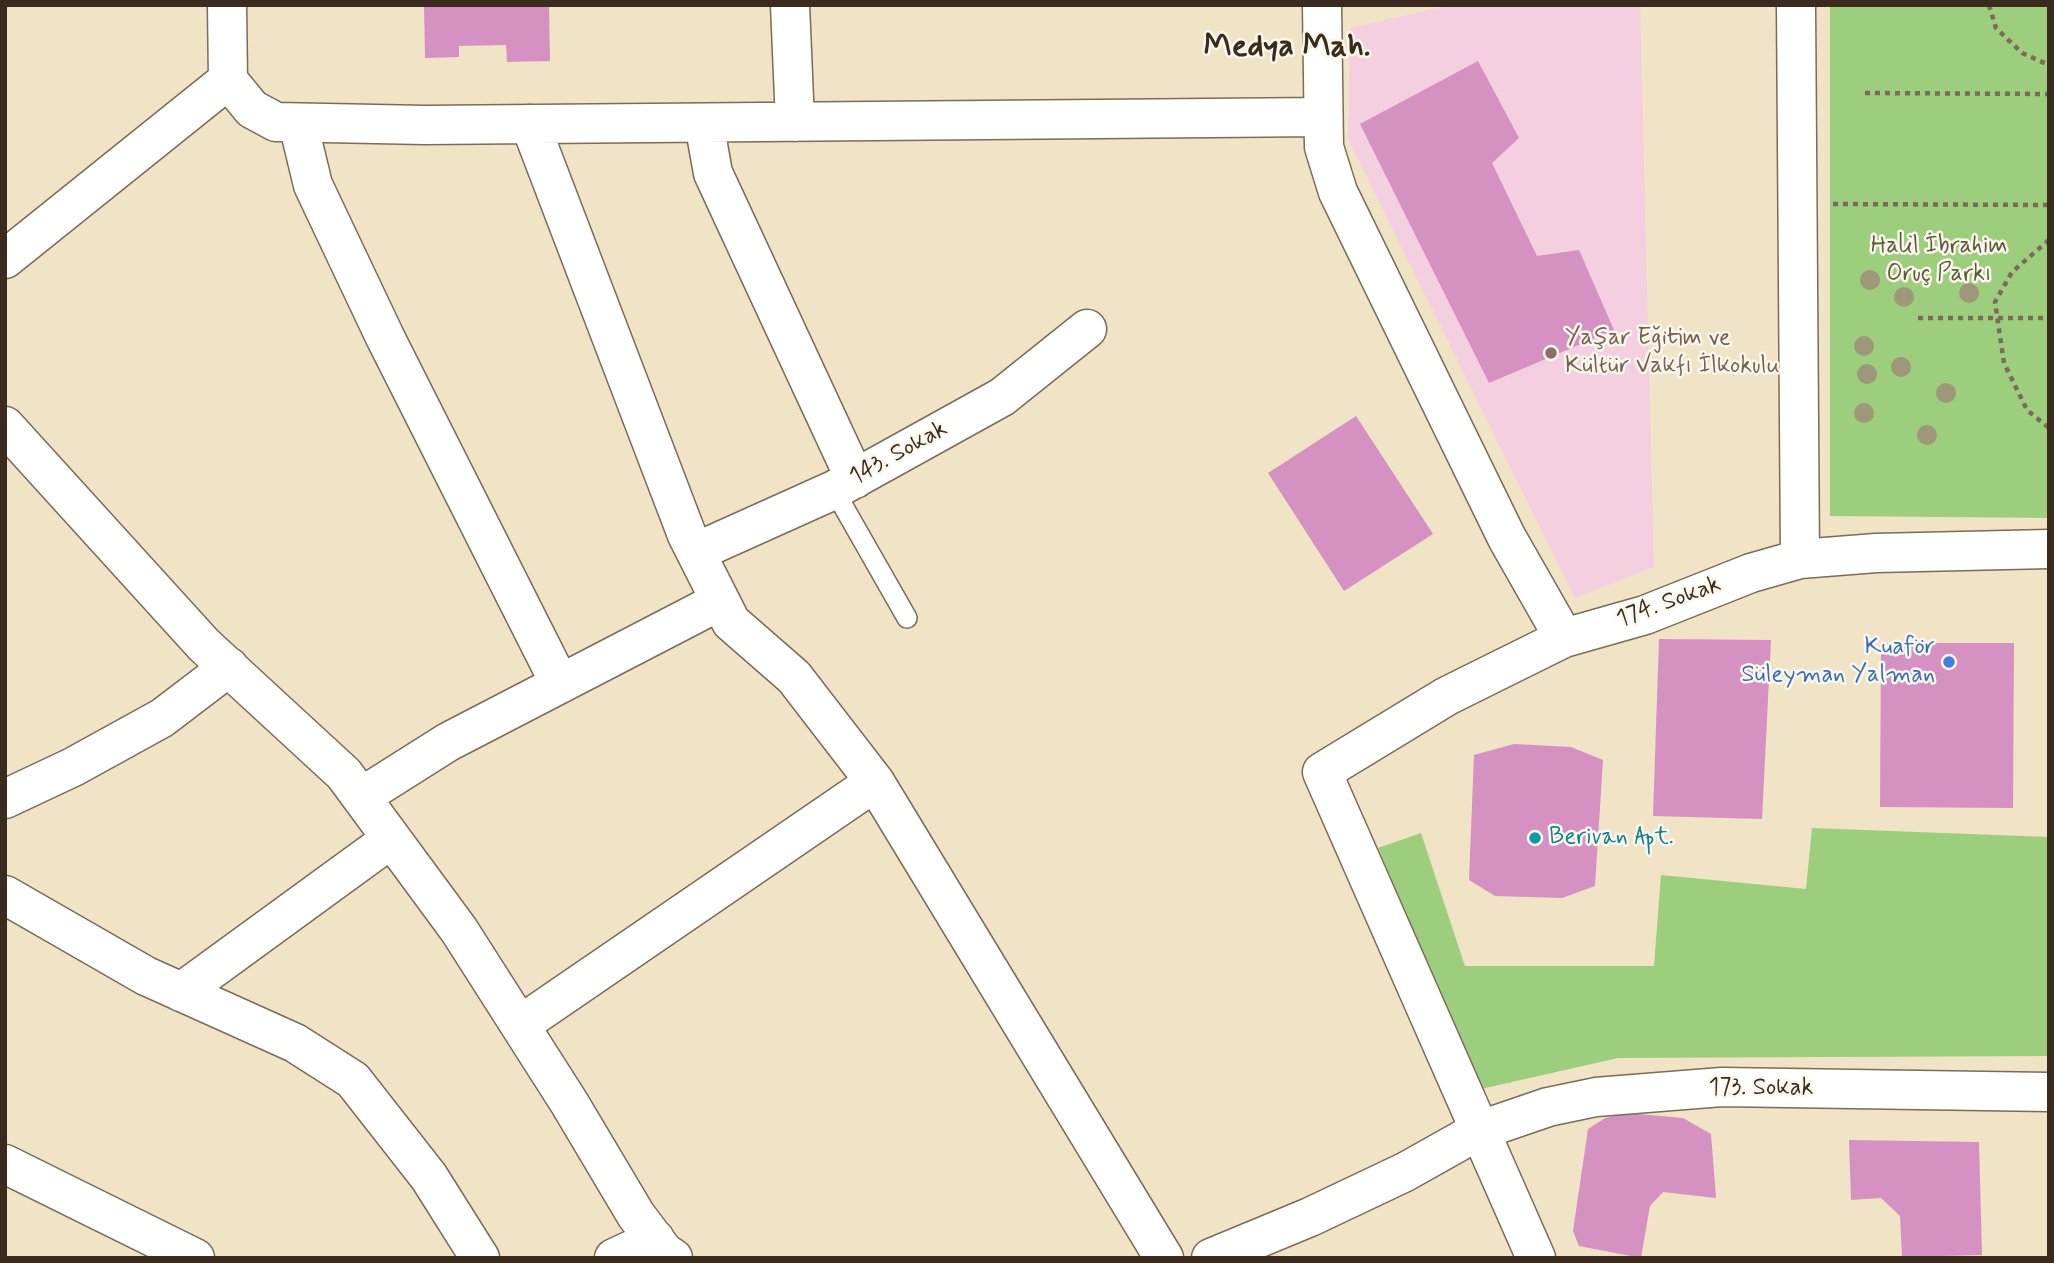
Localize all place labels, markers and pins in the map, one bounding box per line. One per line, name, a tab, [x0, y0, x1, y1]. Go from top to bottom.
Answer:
place label: Yaşar Eğitim ve Kültür Vakfı İlkokulu	[1565, 325, 1780, 381]
marker: Yaşar Eğitim ve Kültür Vakfı İlkokulu	[1543, 345, 1559, 361]
place label: Kuaför Süleyman Yalman	[1741, 634, 1935, 690]
marker: Kuaför Süleyman Yalman	[1941, 654, 1957, 670]
place label: Berivan Apt.	[1549, 824, 1674, 852]
marker: Berivan Apt.	[1527, 830, 1543, 846]

